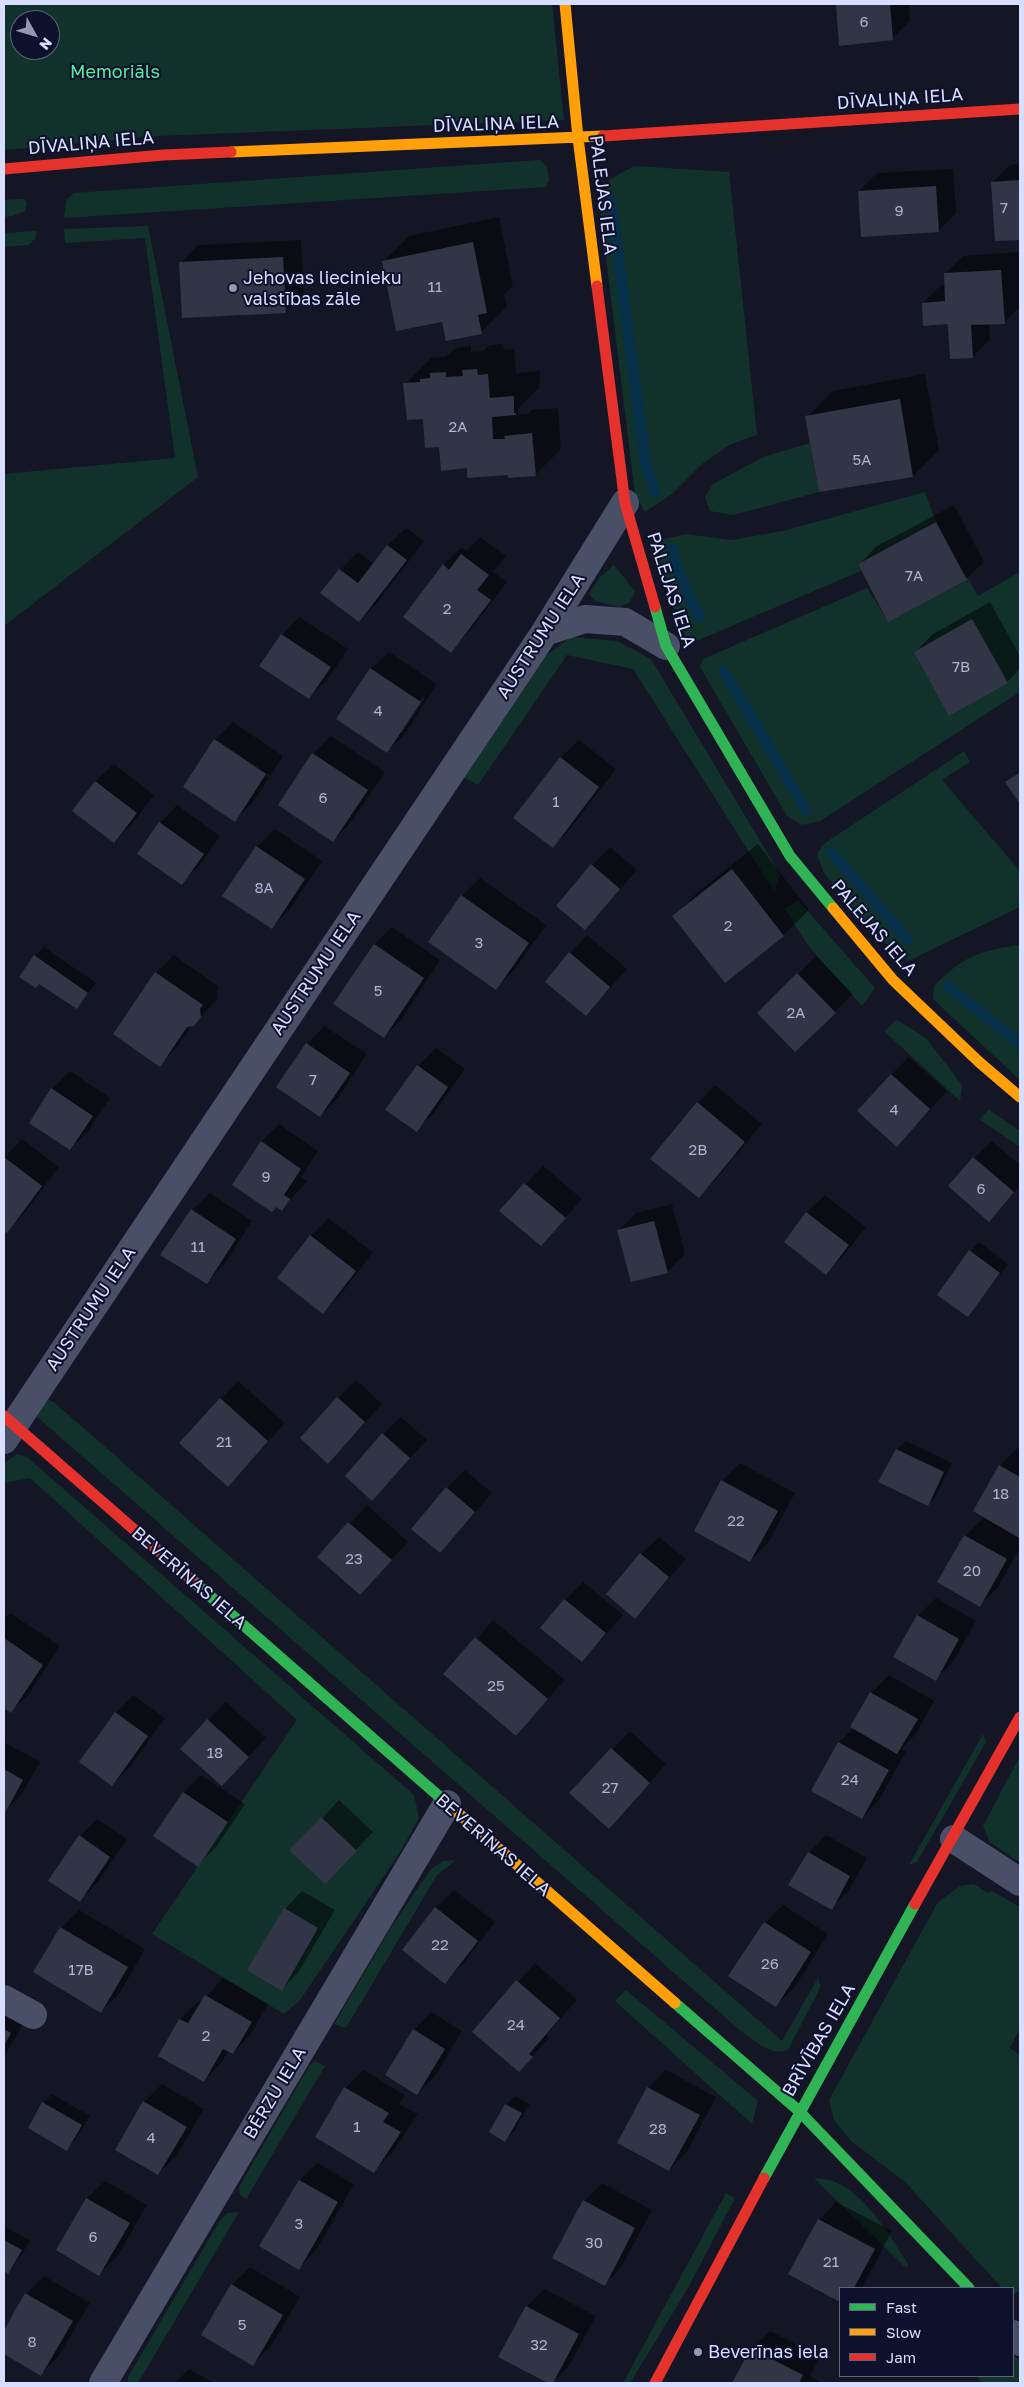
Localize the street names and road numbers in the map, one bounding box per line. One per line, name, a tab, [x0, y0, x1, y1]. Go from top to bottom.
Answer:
street label: DĪVALIŅA IELA	[836, 84, 964, 114]
street label: DĪVALIŅA IELA	[432, 111, 560, 137]
street label: DĪVALIŅA IELA	[27, 127, 155, 159]
street label: PALEJAS IELA	[585, 134, 621, 256]
street label: PALEJAS IELA	[642, 529, 700, 651]
street label: AUSTRUMU IELA	[492, 569, 590, 703]
street label: PALEJAS IELA	[826, 875, 922, 981]
street label: AUSTRUMU IELA	[267, 907, 365, 1039]
street label: AUSTRUMU IELA	[42, 1243, 140, 1375]
street label: BEVERĪNAS IELA	[127, 1522, 251, 1634]
street label: BEVERĪNAS IELA	[431, 1789, 555, 1901]
street label: BRĪVĪBAS IELA	[778, 1980, 860, 2100]
street label: BĒRZU IELA	[239, 2043, 311, 2143]

